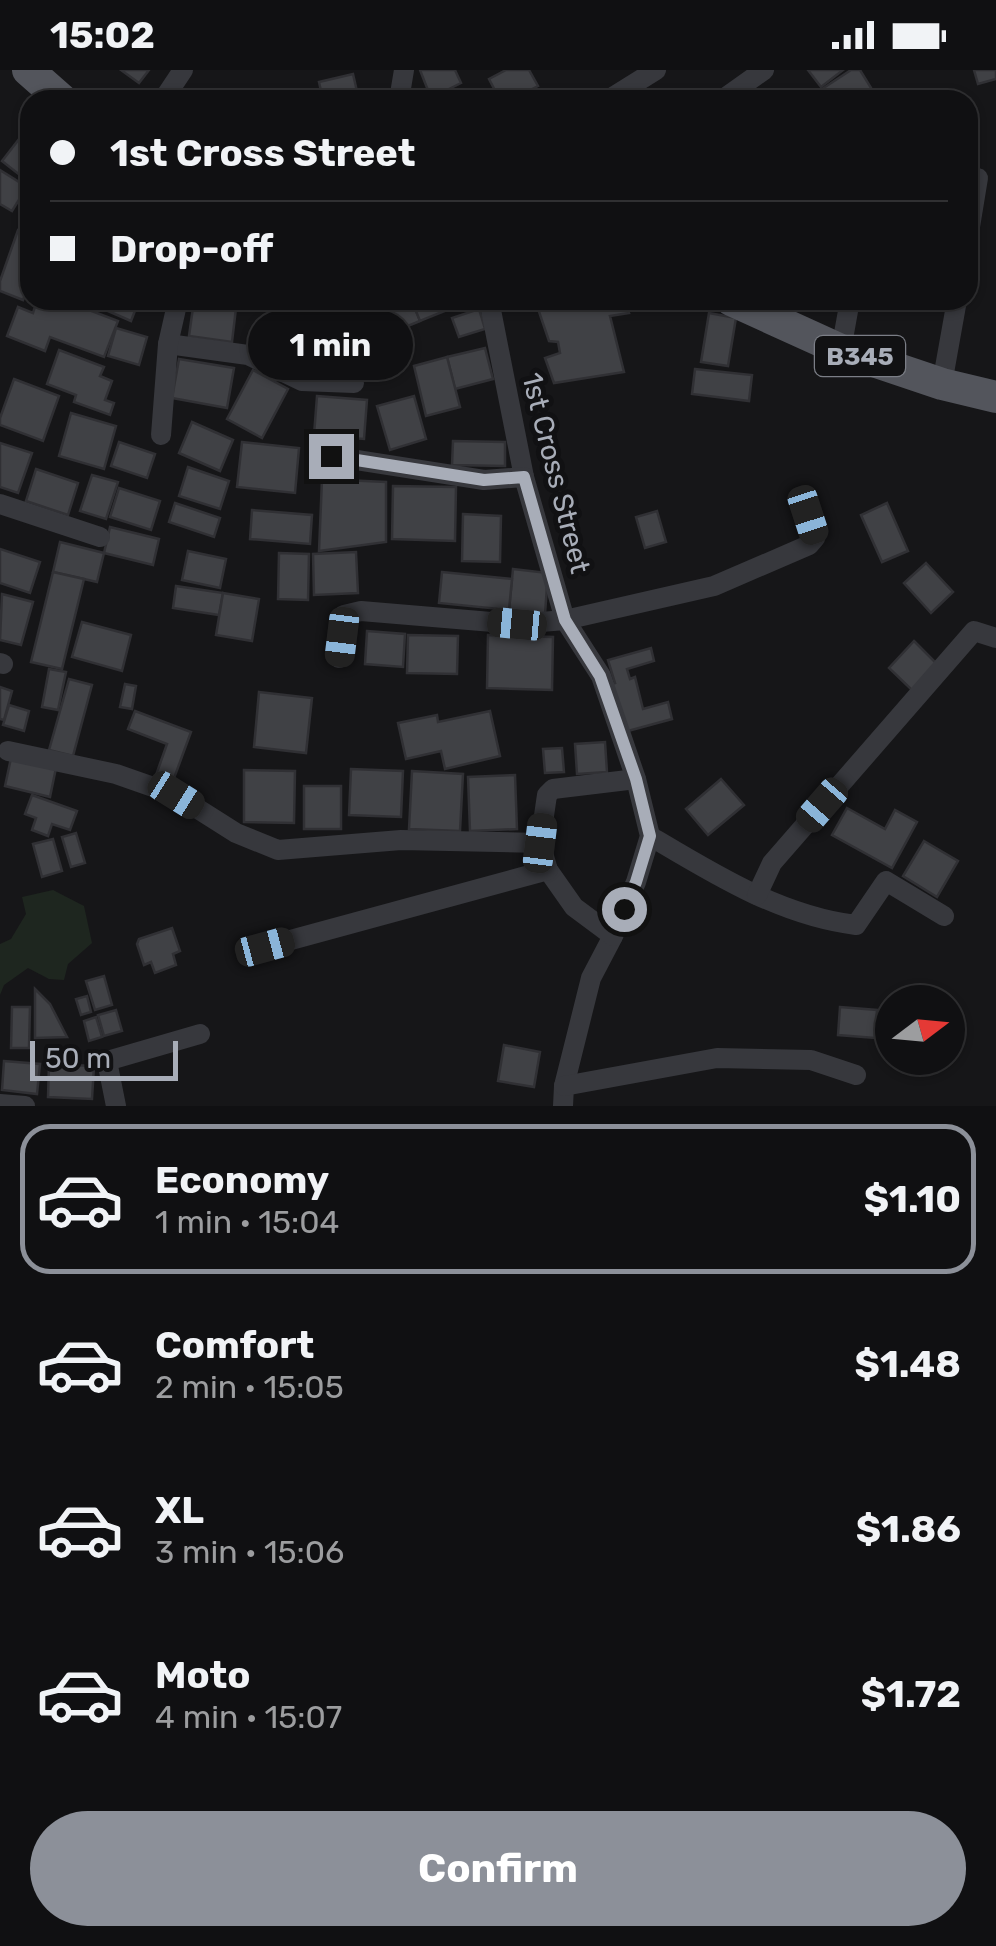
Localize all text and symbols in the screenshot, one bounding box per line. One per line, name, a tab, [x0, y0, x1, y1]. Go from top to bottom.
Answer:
text: 15:02	[50, 12, 155, 58]
text: 1st Cross Street	[110, 130, 416, 176]
text: Drop-off	[110, 226, 273, 272]
callout: 1 min	[248, 311, 414, 381]
text: 1 min	[290, 326, 371, 364]
road number: B345	[815, 336, 905, 376]
street label: 1st Cross Street	[515, 369, 597, 577]
route end	[309, 434, 354, 479]
car	[784, 482, 832, 548]
car	[323, 605, 361, 669]
car	[486, 606, 548, 642]
car	[143, 766, 209, 824]
car	[791, 773, 853, 837]
car	[521, 811, 559, 875]
route start	[602, 887, 647, 932]
car	[232, 925, 298, 969]
north arrow	[875, 985, 965, 1075]
map controls	[875, 985, 965, 1075]
scale bar	[30, 1036, 178, 1080]
text: 50 m	[45, 1042, 111, 1075]
icon: car	[35, 1154, 125, 1244]
text: Economy	[155, 1157, 329, 1203]
text: $1.10	[864, 1176, 961, 1222]
text: 1 min · 15:04	[155, 1203, 339, 1241]
icon: car	[35, 1319, 125, 1409]
text: Comfort	[155, 1322, 314, 1368]
text: $1.48	[855, 1341, 961, 1387]
text: 2 min · 15:05	[155, 1368, 344, 1406]
icon: car	[35, 1484, 125, 1574]
text: XL	[155, 1487, 204, 1533]
text: $1.86	[856, 1506, 961, 1552]
text: 3 min · 15:06	[155, 1533, 344, 1571]
icon: car	[35, 1649, 125, 1739]
text: Moto	[155, 1652, 251, 1698]
text: $1.72	[861, 1671, 961, 1717]
text: 4 min · 15:07	[155, 1698, 342, 1736]
button: Confirm	[30, 1811, 966, 1926]

